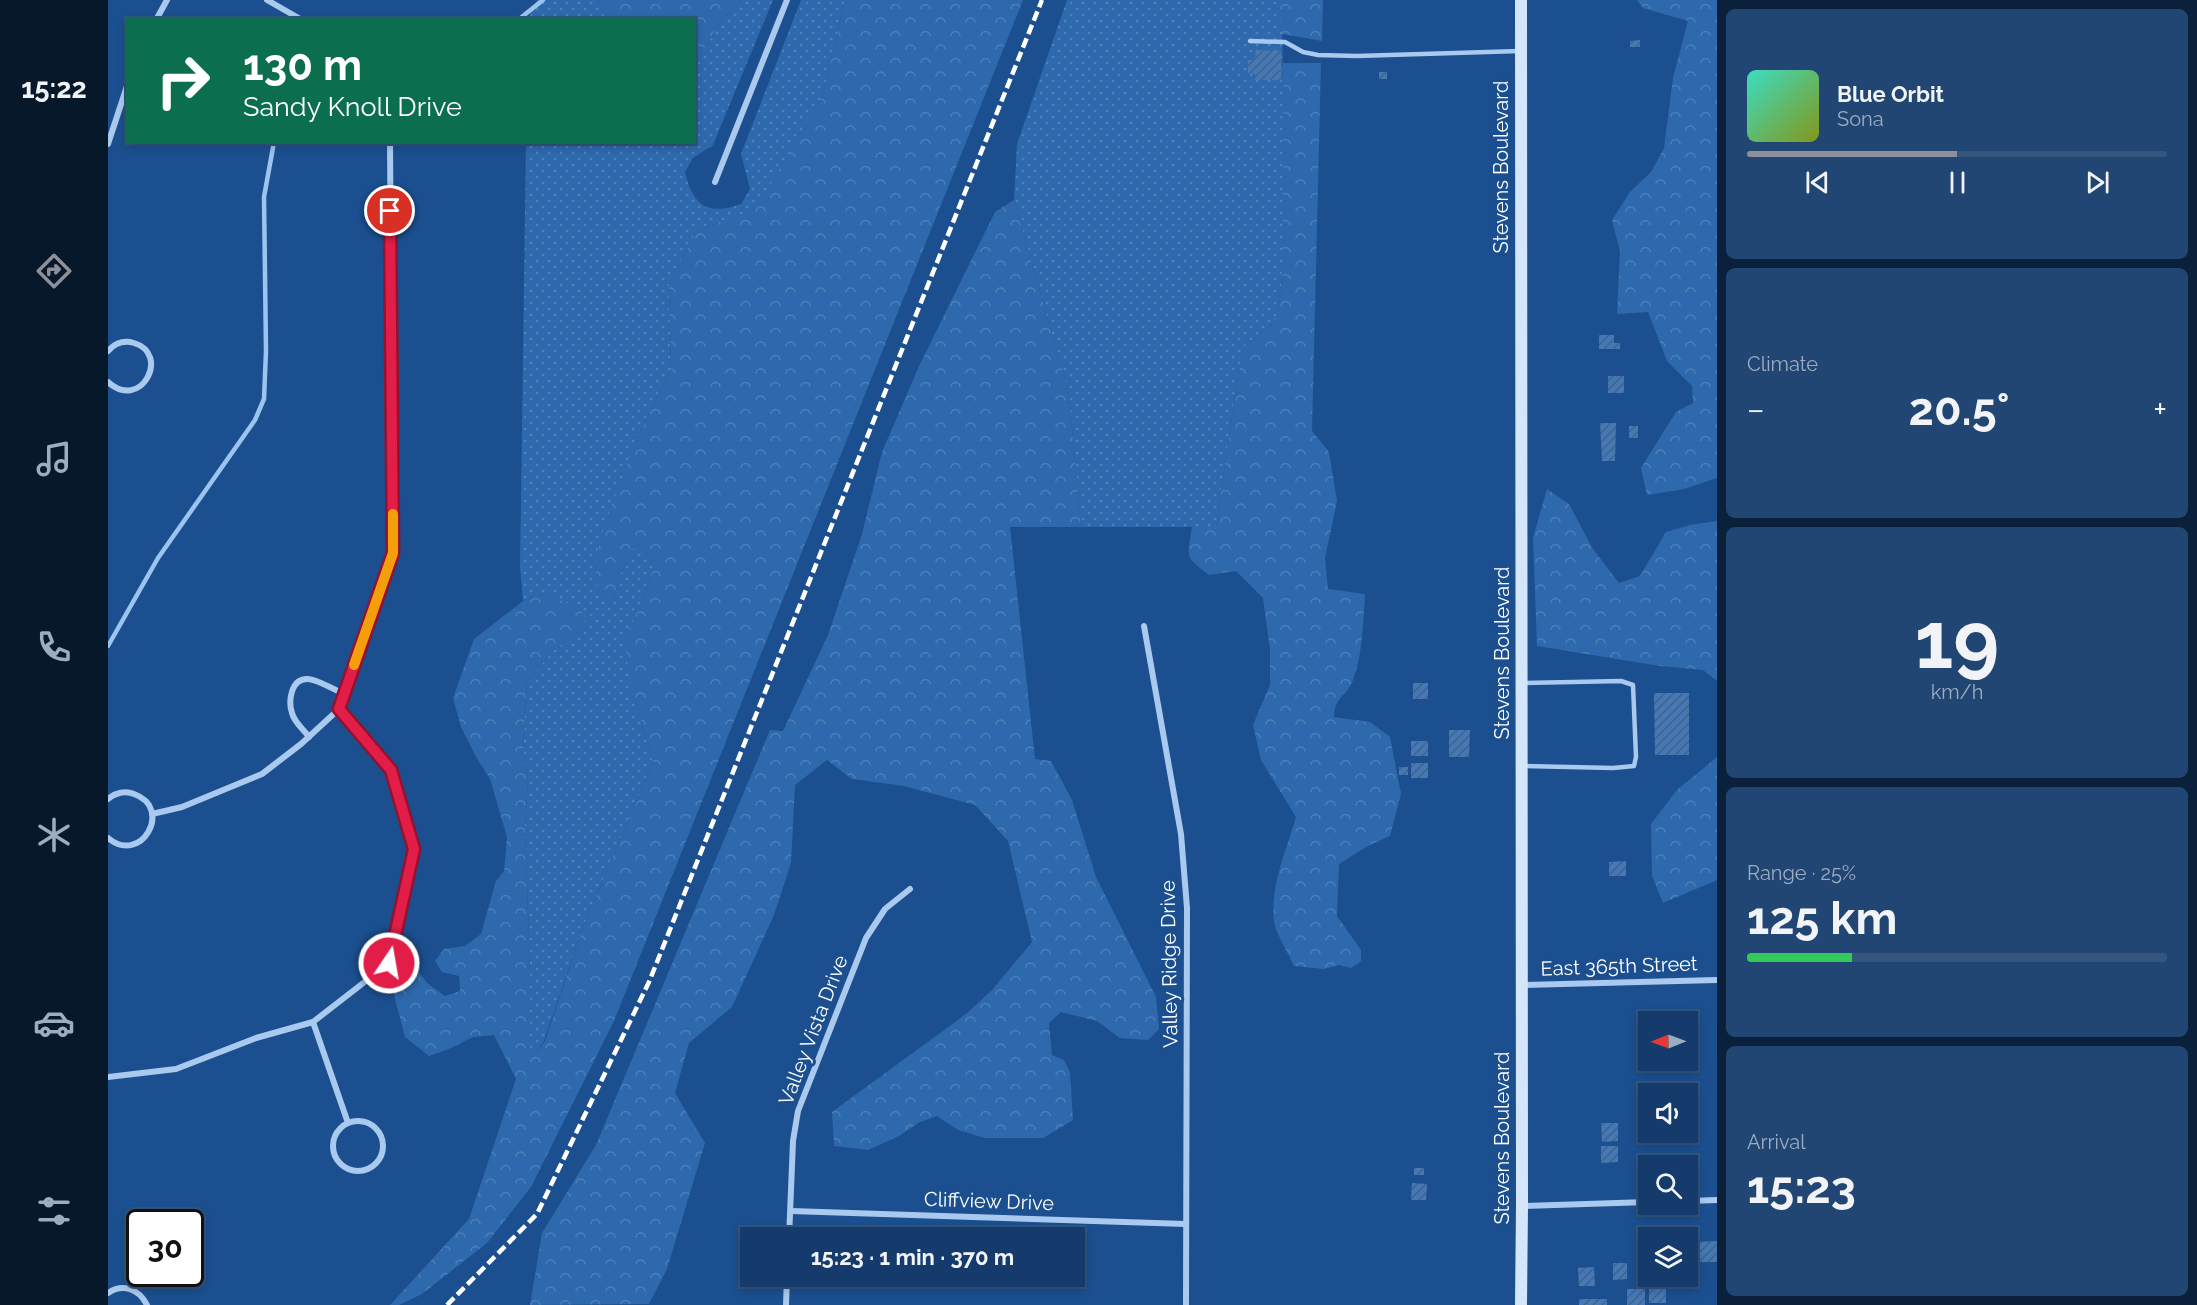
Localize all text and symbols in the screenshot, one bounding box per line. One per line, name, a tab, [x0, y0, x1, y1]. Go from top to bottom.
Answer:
text: 130 m	[243, 41, 362, 90]
icon: right	[144, 42, 222, 120]
text: 15:22	[21, 73, 87, 104]
street label: Stevens Boulevard	[1489, 81, 1513, 253]
text: Blue Orbit	[1837, 81, 1944, 107]
text: Sandy Knoll Drive	[243, 91, 462, 122]
text: Sona	[1837, 107, 1884, 131]
icon: previous	[1801, 166, 1834, 199]
icon: pause	[1941, 166, 1974, 199]
icon: next	[2081, 166, 2114, 199]
pin	[364, 185, 415, 236]
icon: arrive	[373, 194, 406, 227]
icon: directions	[33, 250, 75, 292]
text: Climate	[1747, 352, 1818, 376]
text: 20.5°	[1909, 383, 2009, 436]
text: −	[1747, 390, 1765, 429]
text: +	[2153, 390, 2167, 429]
icon: music	[33, 438, 75, 480]
street label: Stevens Boulevard	[1490, 567, 1514, 739]
text: 19	[1915, 595, 1999, 686]
icon: phone	[33, 626, 75, 668]
text: km/h	[1931, 680, 1983, 704]
icon: climate	[33, 814, 75, 856]
text: Range · 25%	[1747, 861, 1856, 885]
street label: Valley Ridge Drive	[1156, 880, 1182, 1048]
text: 125 km	[1747, 892, 1897, 945]
position arrow	[357, 931, 421, 995]
street label: Valley Vista Drive	[773, 951, 853, 1108]
street label: East 365th Street	[1540, 951, 1698, 981]
icon: car	[33, 1002, 75, 1044]
north arrow	[1638, 1011, 1698, 1071]
map controls	[1638, 1011, 1698, 1287]
street label: Stevens Boulevard	[1490, 1052, 1514, 1224]
button: sound	[1638, 1083, 1698, 1143]
text: Arrival	[1747, 1130, 1806, 1154]
button: search	[1638, 1155, 1698, 1215]
text: 15:23	[1747, 1161, 1856, 1214]
street label: Cliffview Drive	[924, 1187, 1055, 1215]
icon: filters	[33, 1190, 75, 1232]
speed limit sign: 30	[126, 1209, 204, 1287]
button: layers	[1638, 1227, 1698, 1287]
text: 15:23 · 1 min · 370 m	[811, 1244, 1014, 1270]

